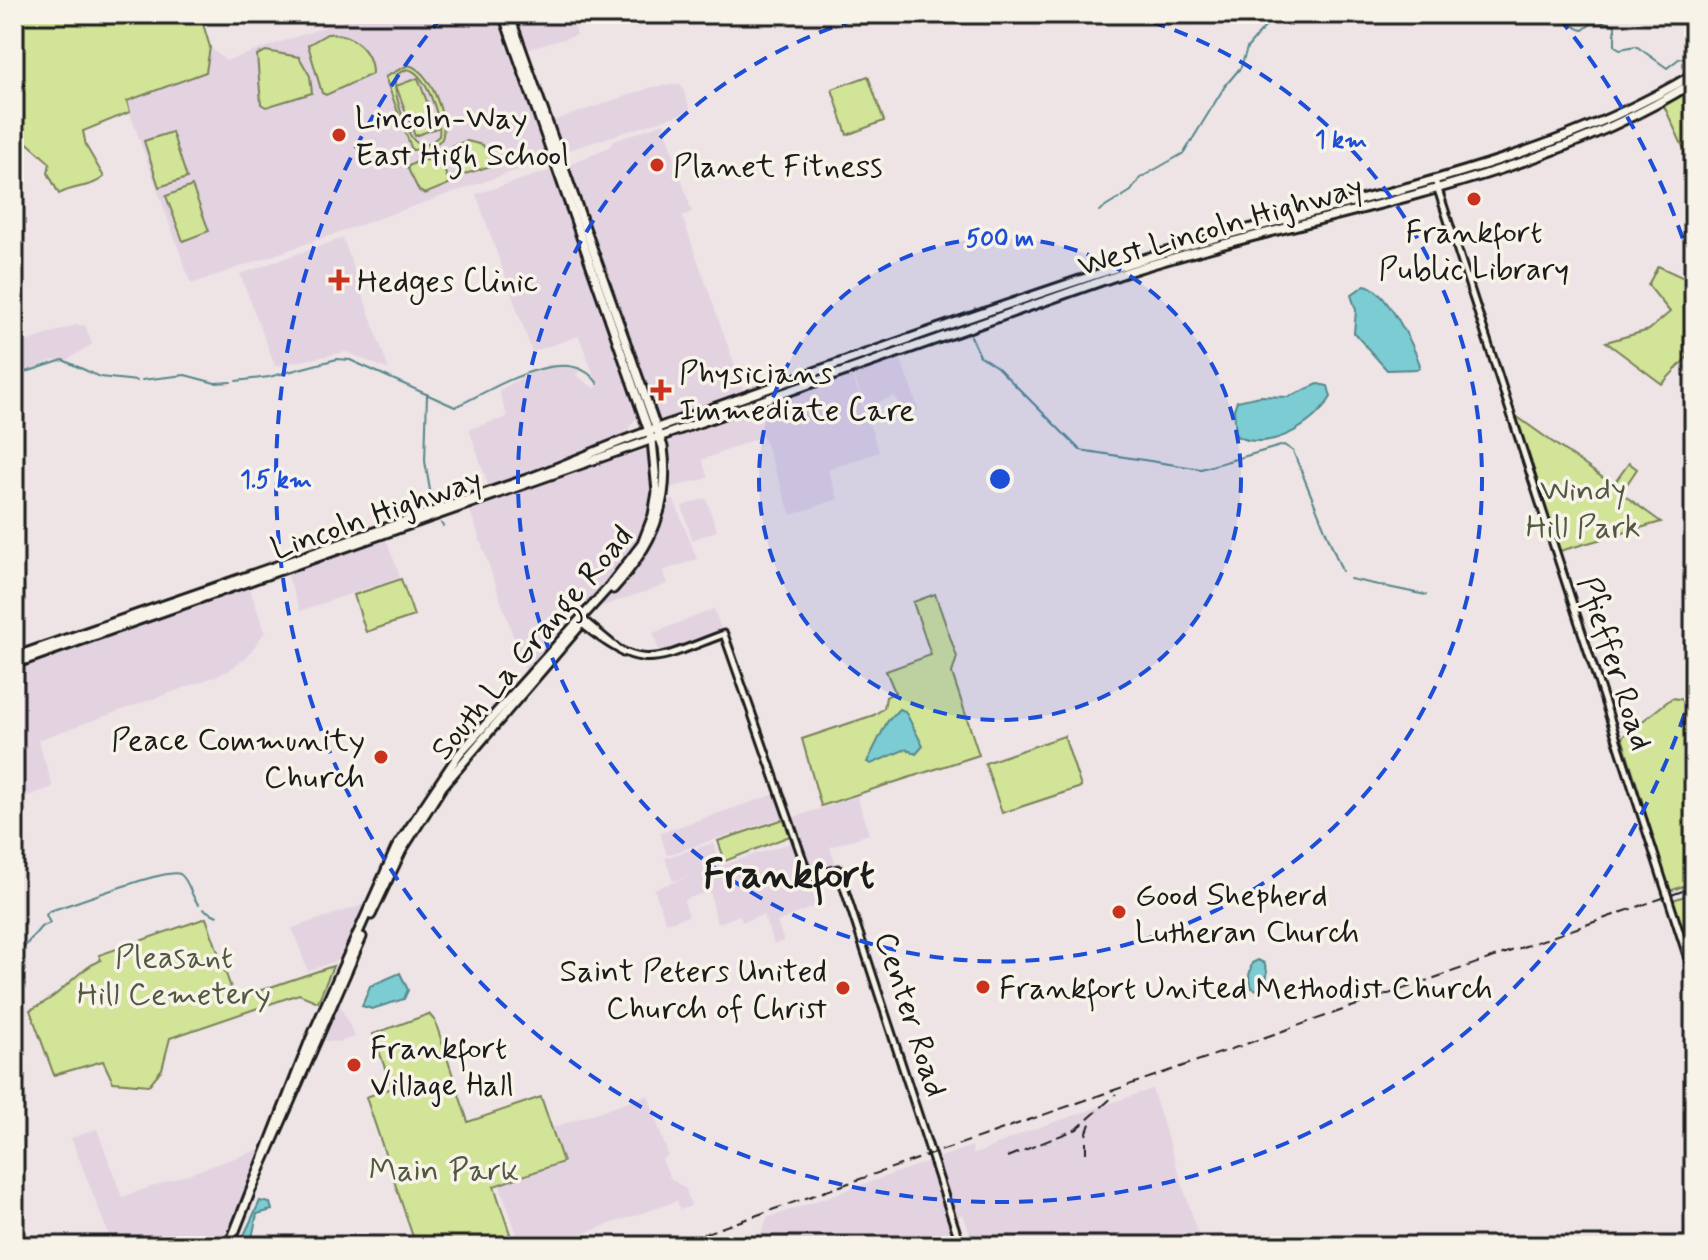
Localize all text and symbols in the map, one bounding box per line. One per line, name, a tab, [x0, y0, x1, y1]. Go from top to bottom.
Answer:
place label: Lincoln-Way East High School	[355, 98, 569, 180]
text: 1 km	[1315, 125, 1367, 156]
marker: Lincoln-Way East High School	[330, 126, 348, 144]
place label: Planet Fitness	[673, 146, 883, 188]
marker: Planet Fitness	[648, 156, 666, 174]
street label: West Lincoln Highway	[1073, 166, 1368, 288]
marker: Frankfort Public Library	[1465, 190, 1483, 208]
place label: Frankfort Public Library	[1379, 212, 1569, 291]
text: 500 m	[966, 224, 1034, 255]
place label: Hedges Clinic	[357, 261, 538, 305]
marker: Hedges Clinic	[328, 269, 350, 291]
place label: Physicians Immediate Care	[679, 353, 915, 432]
marker: Physicians Immediate Care	[650, 379, 672, 401]
street label: Lincoln Highway	[266, 459, 487, 571]
text: 1.5 km	[240, 465, 312, 496]
centre of rings	[986, 465, 1014, 493]
park label: Windy Hill Park	[1526, 470, 1640, 549]
street label: South La Grange Road	[422, 517, 646, 771]
street label: Pfieffer Road	[1566, 571, 1662, 756]
place label: Peace Community Church	[111, 720, 365, 799]
marker: Peace Community Church	[372, 748, 390, 766]
district label: Frankfort	[703, 850, 875, 906]
place label: Good Shepherd Lutheran Church	[1135, 875, 1359, 954]
marker: Good Shepherd Lutheran Church	[1110, 903, 1128, 921]
street label: Center Road	[864, 927, 957, 1103]
park label: Pleasant Hill Cemetery	[77, 937, 271, 1016]
place label: Saint Peters United Church of Christ	[559, 951, 827, 1030]
place label: Frankfort United Methodist Church	[999, 968, 1493, 1012]
marker: Frankfort United Methodist Church	[974, 978, 992, 996]
marker: Saint Peters United Church of Christ	[834, 979, 852, 997]
place label: Frankfort Village Hall	[370, 1028, 514, 1107]
marker: Frankfort Village Hall	[345, 1056, 363, 1074]
park label: Main Park	[369, 1150, 519, 1192]

